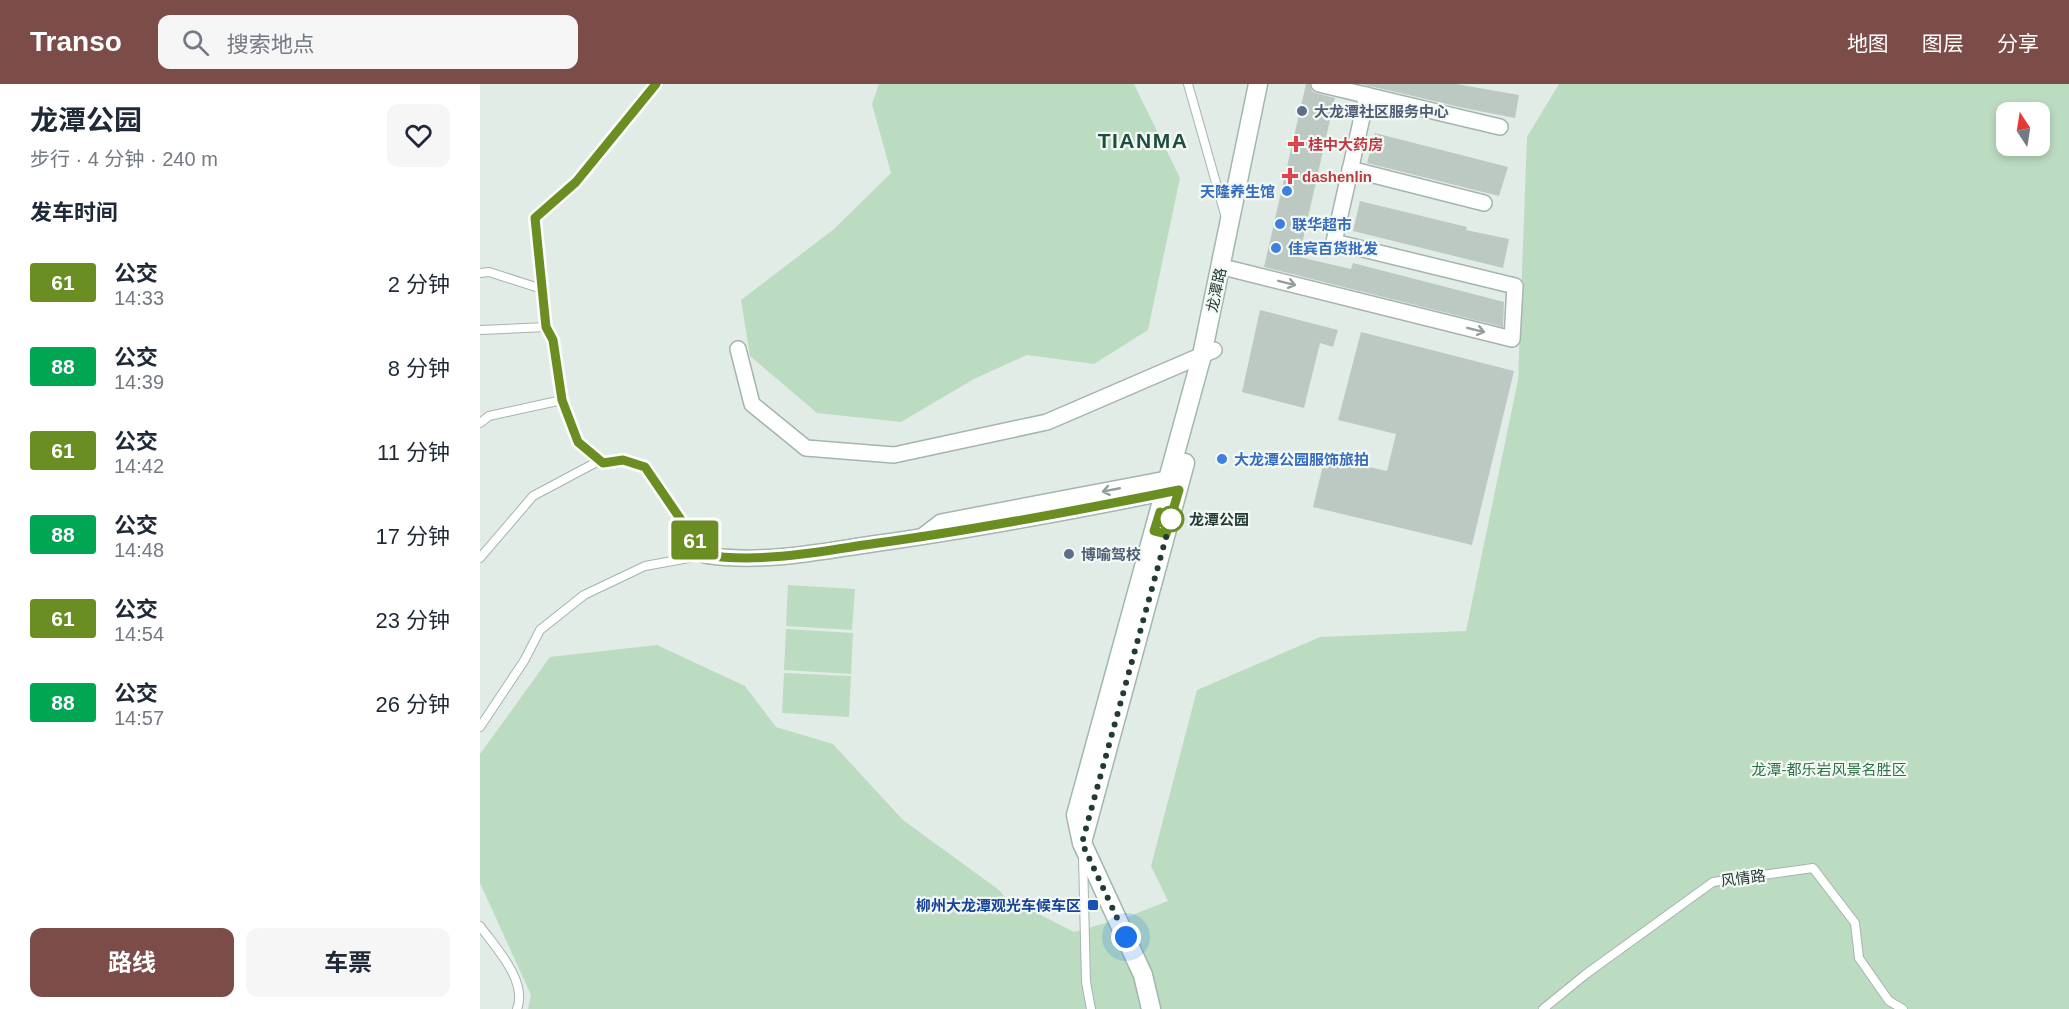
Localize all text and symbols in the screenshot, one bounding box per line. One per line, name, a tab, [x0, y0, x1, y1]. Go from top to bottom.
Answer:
search box	[158, 15, 578, 69]
text: Transo	[30, 26, 122, 57]
icon: search	[179, 26, 212, 59]
text: 搜索地点	[227, 32, 315, 57]
text: 地图	[1847, 32, 1889, 55]
text: 图层	[1922, 32, 1964, 55]
text: 分享	[1997, 32, 2039, 55]
north arrow	[1996, 102, 2050, 156]
map controls	[1996, 102, 2050, 156]
place label: 大龙潭社区服务中心	[1314, 103, 1449, 120]
button: heart	[387, 104, 450, 167]
marker: 大龙潭社区服务中心	[1295, 104, 1309, 118]
text: 龙潭公园	[30, 105, 142, 136]
district label: TIANMA	[1098, 129, 1188, 152]
place label: 桂中大药房	[1308, 136, 1383, 153]
marker: 桂中大药房	[1289, 137, 1303, 151]
text: 步行 · 4 分钟 · 240 m	[30, 148, 218, 170]
place label: dashenlin	[1302, 168, 1372, 185]
marker: dashenlin	[1283, 169, 1297, 183]
place label: 天隆养生馆	[1200, 183, 1275, 200]
marker: 天隆养生馆	[1280, 184, 1294, 198]
text: 发车时间	[30, 200, 118, 225]
place label: 联华超市	[1292, 216, 1352, 233]
marker: 联华超市	[1273, 217, 1287, 231]
place label: 佳宾百货批发	[1288, 240, 1378, 257]
marker: 佳宾百货批发	[1269, 241, 1283, 255]
text: 公交	[114, 261, 158, 286]
street label: 龙潭路	[1203, 266, 1229, 314]
text: 61	[51, 271, 75, 294]
text: 2 分钟	[388, 272, 450, 297]
one-way arrow	[1278, 277, 1297, 289]
text: 14:33	[114, 287, 164, 309]
one-way arrow	[1467, 325, 1486, 337]
text: 公交	[114, 345, 158, 370]
text: 88	[51, 355, 75, 378]
text: 8 分钟	[388, 356, 450, 381]
text: 14:39	[114, 371, 164, 393]
text: 公交	[114, 429, 158, 454]
text: 61	[51, 439, 75, 462]
text: 11 分钟	[377, 440, 450, 465]
place label: 大龙潭公园服饰旅拍	[1234, 451, 1369, 468]
marker: 大龙潭公园服饰旅拍	[1215, 452, 1229, 466]
text: 14:42	[114, 455, 164, 477]
one-way arrow	[1102, 485, 1122, 496]
marker: 龙潭公园	[1158, 506, 1184, 532]
place label: 龙潭公园	[1189, 511, 1249, 528]
text: 公交	[114, 513, 158, 538]
line badge: 61	[668, 520, 722, 560]
text: 88	[51, 523, 75, 546]
text: 17 分钟	[375, 524, 450, 549]
text: 61	[683, 529, 707, 552]
text: 14:48	[114, 539, 164, 561]
place label: 博喻驾校	[1081, 546, 1141, 563]
marker: 博喻驾校	[1062, 547, 1076, 561]
text: 公交	[114, 597, 158, 622]
text: 61	[51, 607, 75, 630]
text: 23 分钟	[375, 608, 450, 633]
text: 14:54	[114, 623, 164, 645]
text: 公交	[114, 681, 158, 706]
text: 88	[51, 691, 75, 714]
text: 26 分钟	[375, 692, 450, 717]
text: 14:57	[114, 707, 164, 729]
park label: 龙潭-都乐岩风景名胜区	[1752, 761, 1907, 778]
street label: 风情路	[1720, 866, 1766, 890]
place label: 柳州大龙潭观光车候车区	[916, 897, 1081, 914]
marker: 柳州大龙潭观光车候车区	[1086, 898, 1100, 912]
your location	[1111, 922, 1141, 952]
button: 路线	[30, 928, 234, 997]
button: 车票	[246, 928, 450, 997]

